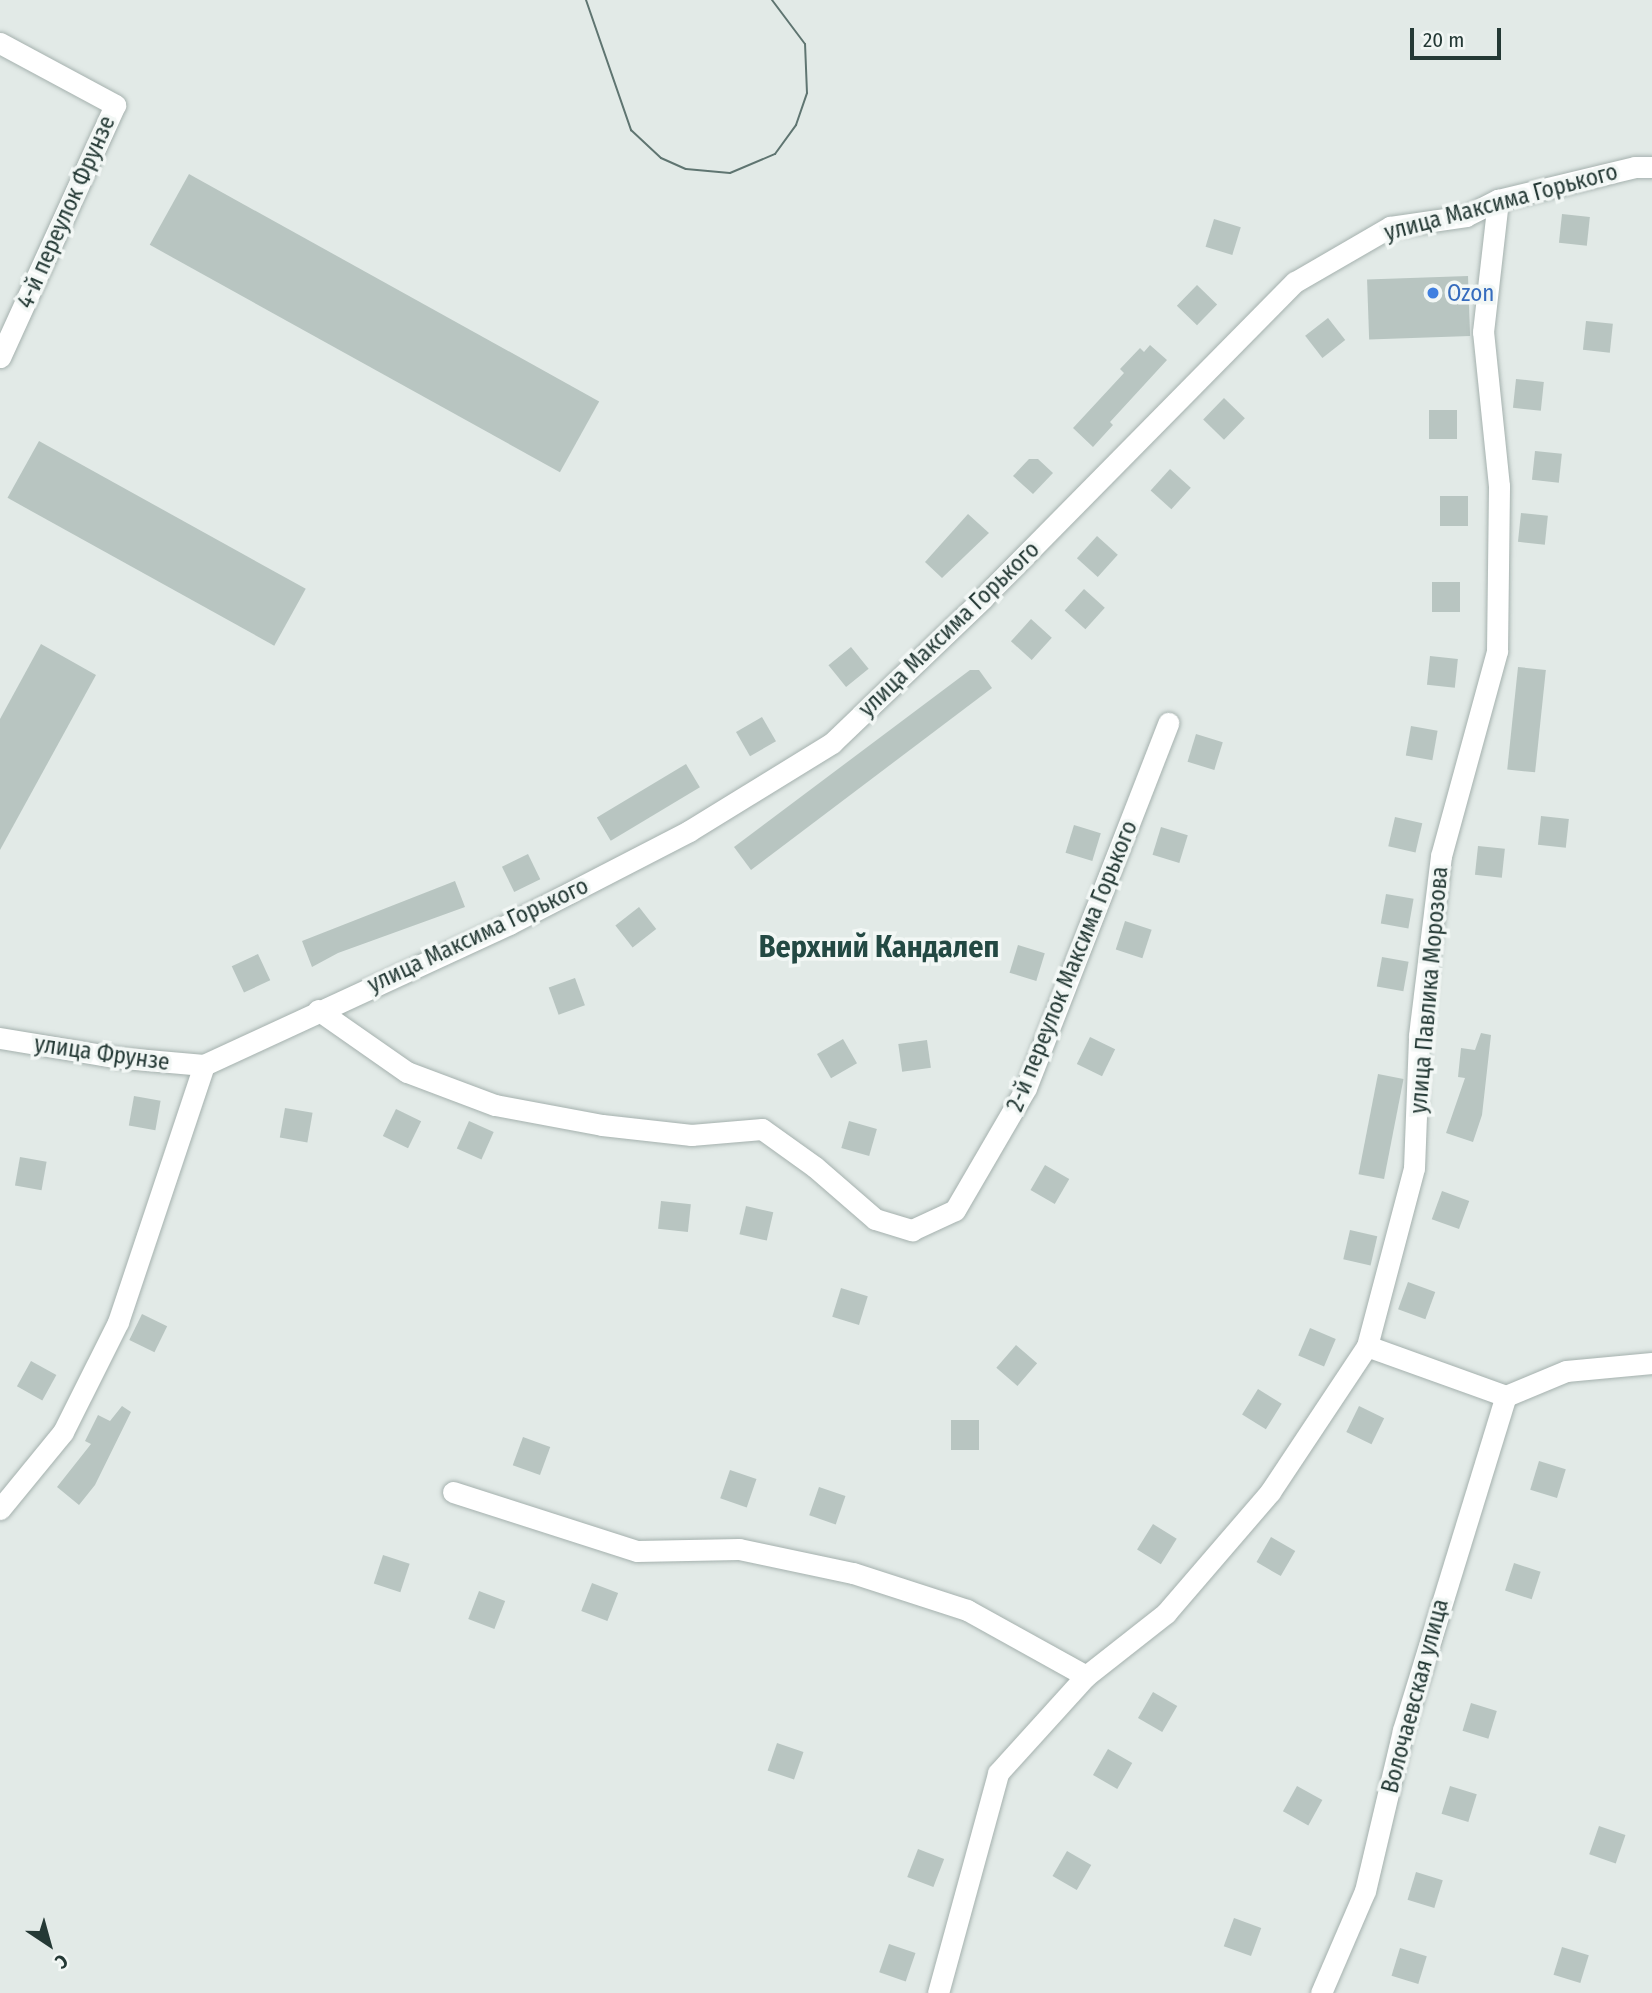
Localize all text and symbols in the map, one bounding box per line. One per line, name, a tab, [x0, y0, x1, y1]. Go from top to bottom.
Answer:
scale bar	[1414, 14, 1505, 58]
text: 20 m	[1423, 27, 1464, 53]
street label: 4-й переулок Фрунзе	[11, 112, 121, 312]
street label: улица Максима Горького	[1381, 158, 1621, 246]
place label: Ozon	[1447, 279, 1494, 307]
marker: Ozon	[1425, 285, 1441, 301]
street label: улица Максима Горького	[853, 536, 1045, 722]
street label: 2-й переулок Максима Горького	[1001, 817, 1143, 1115]
street label: улица Павлика Морозова	[1404, 865, 1454, 1115]
street label: улица Максима Горького	[363, 872, 593, 998]
district label: Верхний Кандалеп	[759, 929, 999, 965]
street label: улица Фрунзе	[33, 1030, 171, 1076]
street label: Волочаевская улица	[1376, 1596, 1454, 1796]
north arrow	[14, 1909, 84, 1979]
text: С	[51, 1949, 72, 1974]

